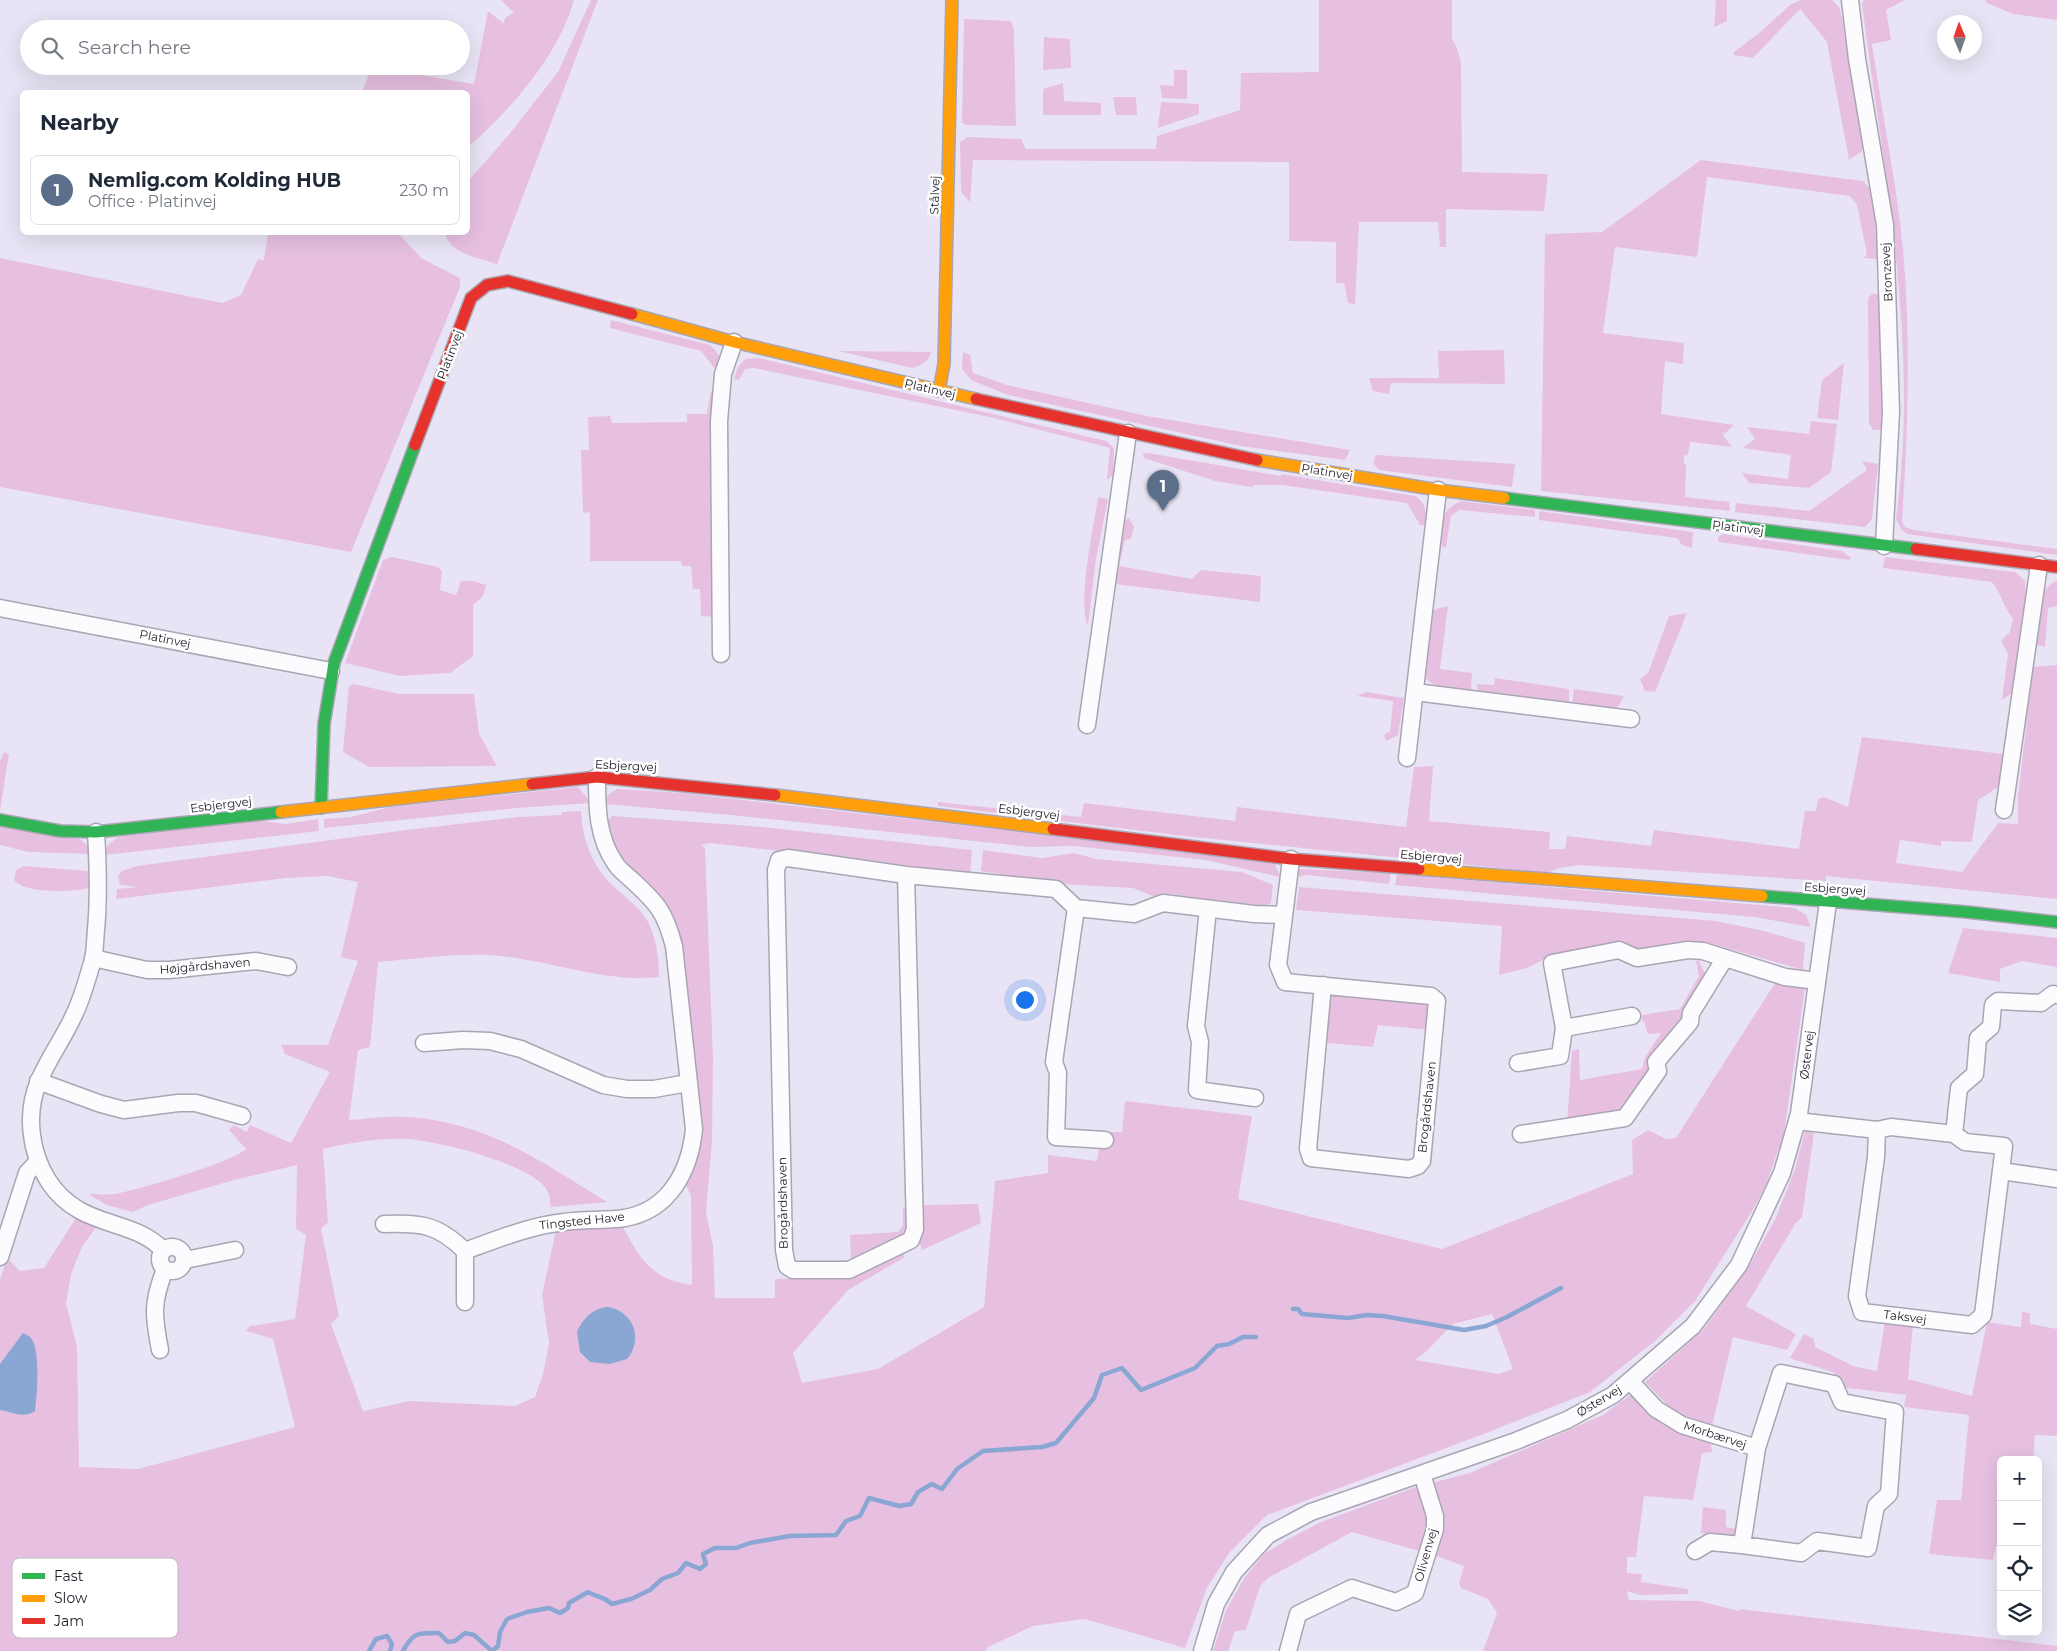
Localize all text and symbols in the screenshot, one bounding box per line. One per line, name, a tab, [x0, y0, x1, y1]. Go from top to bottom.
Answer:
north arrow	[1937, 15, 1982, 60]
search box	[20, 20, 470, 75]
icon: search	[38, 34, 66, 62]
text: Search here	[78, 36, 191, 59]
text: Nearby	[40, 110, 119, 135]
text: Nemlig.com Kolding HUB	[88, 169, 341, 192]
street label: Stålvej	[926, 175, 943, 215]
text: 1	[54, 181, 60, 200]
text: 230 m	[399, 181, 449, 200]
text: Office · Platinvej	[88, 192, 217, 211]
street label: Bronzevej	[1877, 242, 1896, 302]
street label: Platinvej	[433, 328, 466, 382]
street label: Platinvej	[903, 375, 957, 402]
street label: Platinvej	[1300, 460, 1354, 483]
pin: 1	[1147, 470, 1179, 511]
street label: Platinvej	[1711, 517, 1765, 538]
street label: Platinvej	[138, 626, 192, 651]
street label: Esbjergvej	[595, 756, 657, 775]
street label: Esbjergvej	[189, 793, 253, 816]
street label: Esbjergvej	[997, 800, 1061, 823]
street label: Esbjergvej	[1399, 846, 1463, 867]
street label: Esbjergvej	[1804, 879, 1867, 898]
street label: Højgårdshaven	[159, 954, 251, 977]
your location	[1012, 987, 1038, 1013]
street label: Østervej	[1796, 1029, 1817, 1080]
street label: Brogårdshaven	[1414, 1060, 1439, 1153]
street label: Brogårdshaven	[774, 1157, 791, 1249]
street label: Tingsted Have	[539, 1209, 625, 1232]
street label: Taksvej	[1883, 1306, 1927, 1327]
street label: Østervej	[1574, 1381, 1624, 1420]
street label: Morbærvej	[1682, 1417, 1749, 1452]
map controls	[1997, 1456, 2042, 1636]
button: +	[1997, 1456, 2042, 1501]
button: −	[1997, 1501, 2042, 1546]
street label: Olivenvej	[1411, 1526, 1440, 1583]
button: locate	[1997, 1546, 2042, 1591]
legend	[12, 1558, 178, 1638]
text: Fast	[54, 1567, 84, 1585]
text: Slow	[54, 1589, 88, 1607]
button: layers	[1997, 1591, 2042, 1636]
text: Jam	[53, 1612, 84, 1630]

